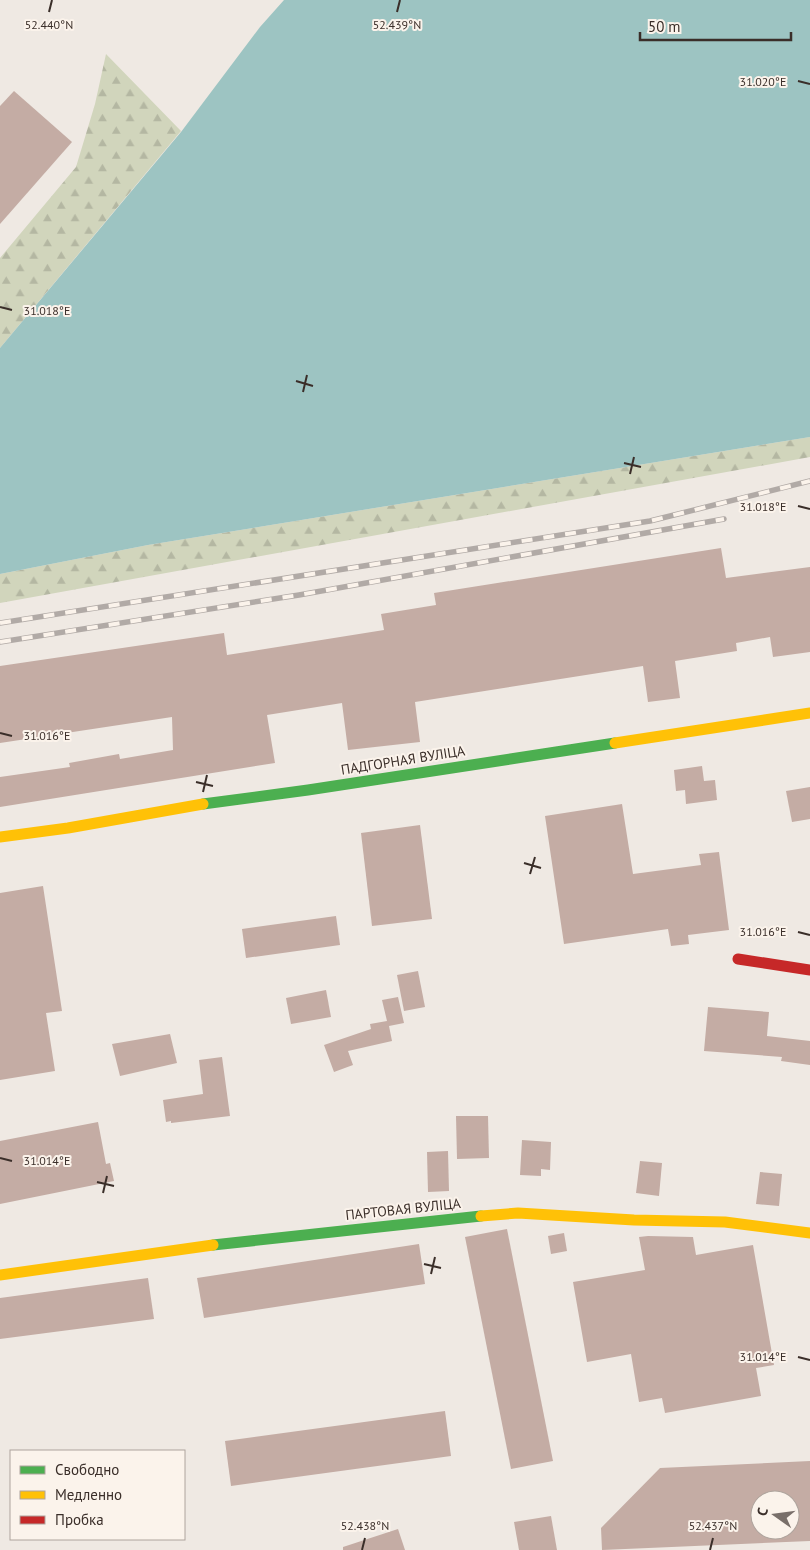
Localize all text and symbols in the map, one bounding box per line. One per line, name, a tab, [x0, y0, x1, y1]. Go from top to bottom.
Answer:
scale bar	[640, 10, 791, 42]
text: 52.440°N	[25, 17, 73, 32]
text: 52.439°N	[373, 17, 421, 32]
text: 50 m	[648, 17, 681, 36]
text: 31.020°E	[740, 74, 786, 89]
text: 31.018°E	[24, 303, 70, 318]
text: 31.018°E	[740, 499, 786, 514]
text: 31.016°E	[24, 728, 70, 743]
street label: ПАДГОРНАЯ ВУЛІЦА	[340, 741, 467, 779]
text: 31.016°E	[740, 924, 786, 939]
text: 31.014°E	[24, 1153, 70, 1168]
street label: ПАРТОВАЯ ВУЛІЦА	[344, 1194, 462, 1224]
text: 31.014°E	[740, 1349, 786, 1364]
legend	[10, 1450, 185, 1540]
text: Свободно	[55, 1460, 119, 1479]
text: Медленно	[55, 1485, 122, 1504]
north arrow	[750, 1490, 800, 1540]
text: С	[753, 1506, 772, 1518]
text: Пробка	[55, 1510, 104, 1529]
text: 52.438°N	[341, 1518, 389, 1533]
text: 52.437°N	[689, 1518, 737, 1533]

